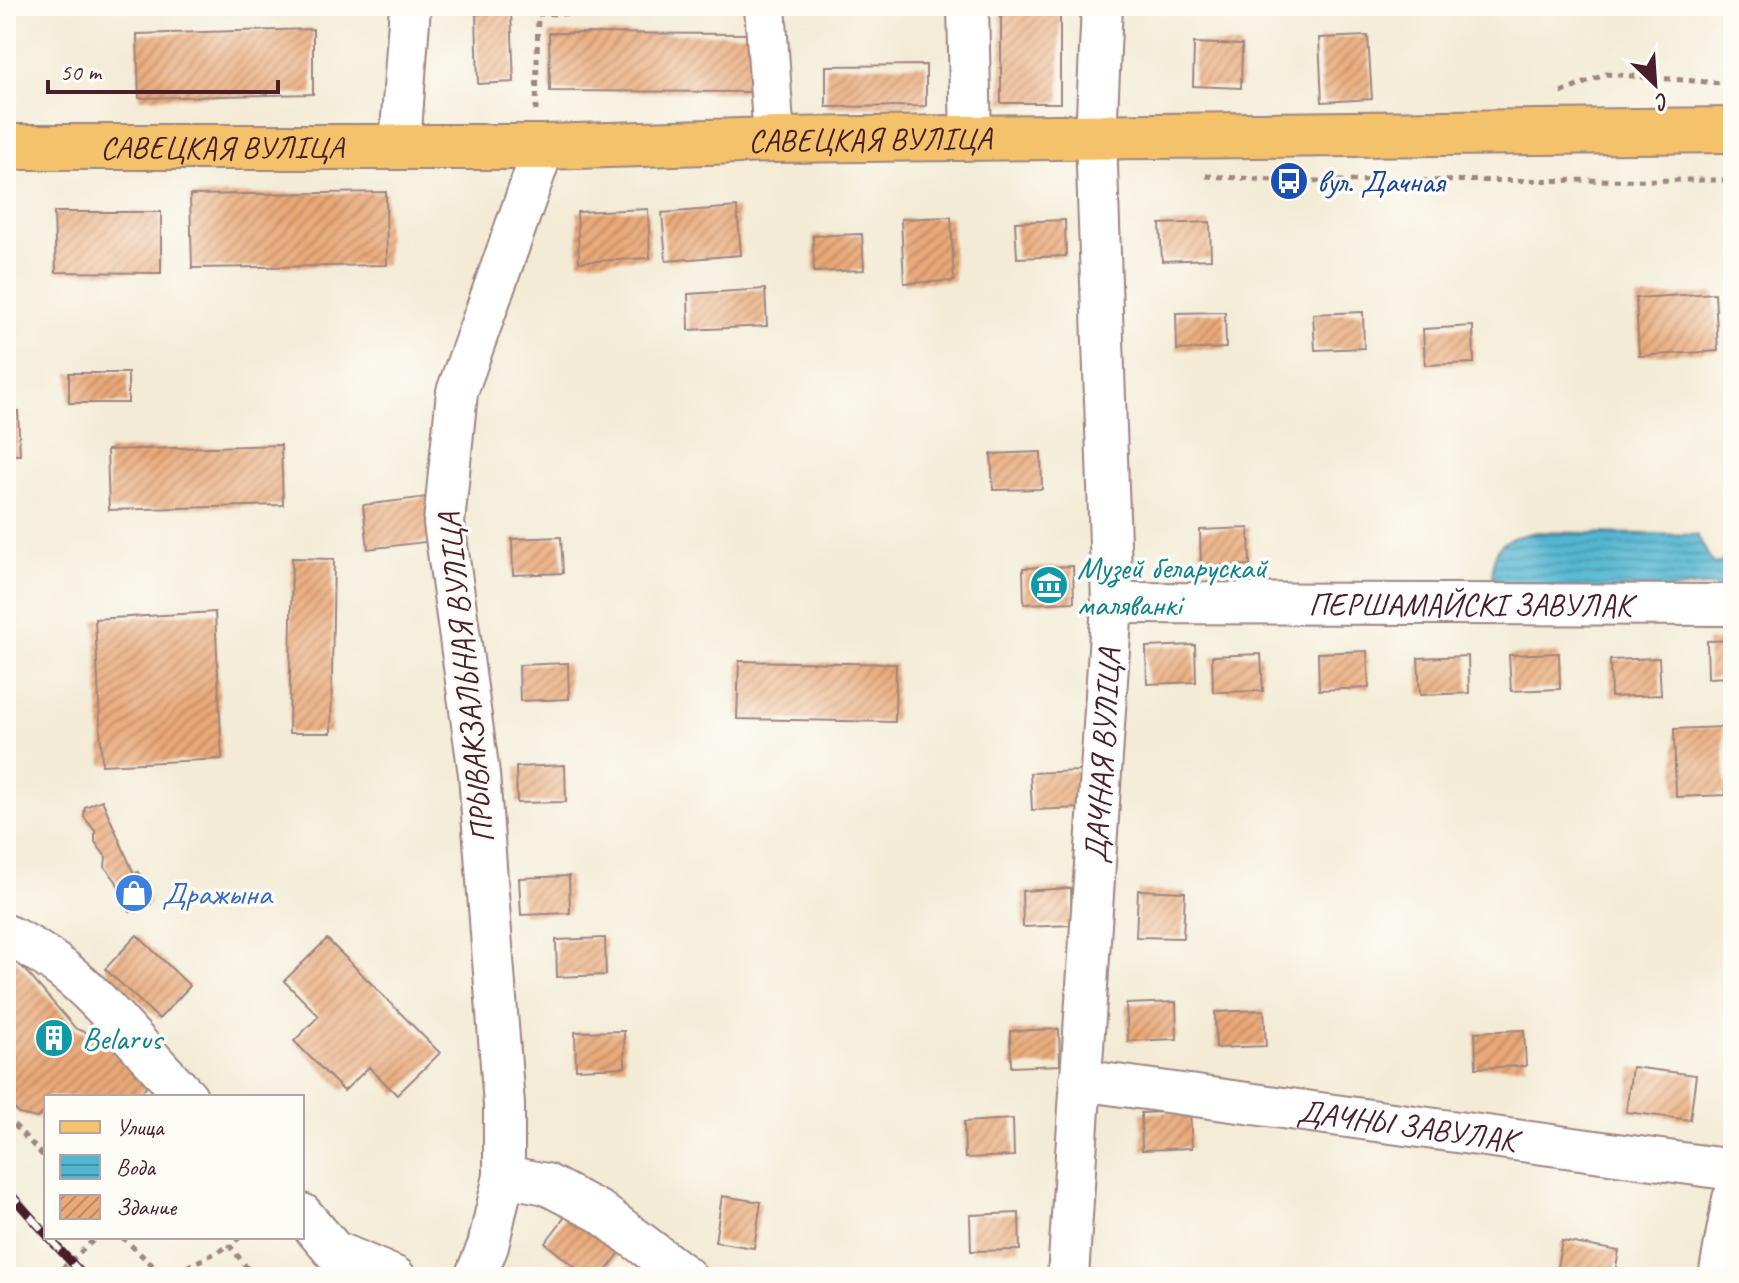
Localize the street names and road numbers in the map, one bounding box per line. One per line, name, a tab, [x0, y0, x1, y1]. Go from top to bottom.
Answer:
street label: САВЕЦКАЯ ВУЛІЦА	[747, 117, 994, 161]
street label: САВЕЦКАЯ ВУЛІЦА	[100, 127, 346, 168]
street label: ПРЫВАКЗАЛЬНАЯ ВУЛІЦА	[428, 509, 504, 845]
street label: ПЕРШАМАЙСКІ ЗАВУЛАК	[1308, 583, 1638, 625]
street label: ДАЧНАЯ ВУЛІЦА	[1075, 646, 1130, 865]
street label: ДАЧНЫ ЗАВУЛАК	[1295, 1090, 1525, 1161]

